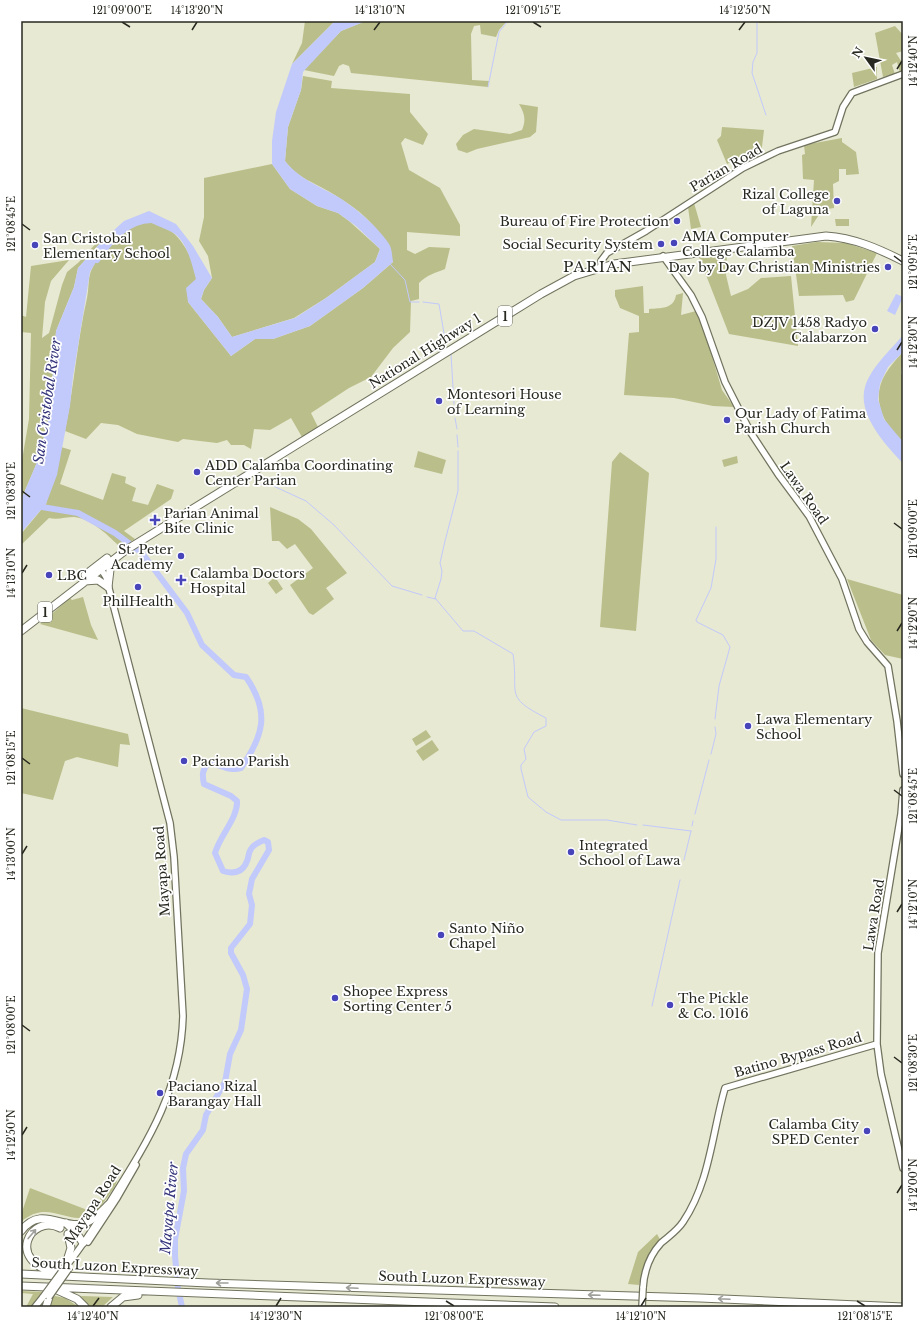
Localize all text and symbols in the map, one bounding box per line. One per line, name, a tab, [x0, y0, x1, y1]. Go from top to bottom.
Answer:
text: 121°09'00"E	[92, 4, 152, 17]
text: 14°13'20"N	[171, 4, 223, 17]
text: 14°13'10"N	[355, 4, 405, 17]
text: 121°09'15"E	[505, 4, 561, 17]
text: 14°12'50"N	[719, 4, 771, 17]
text: 14°12'40"N	[907, 35, 920, 87]
north arrow	[846, 38, 886, 78]
text: N	[849, 44, 867, 61]
street label: Parian Road	[687, 140, 766, 196]
place label: Rizal College of Laguna	[742, 186, 830, 218]
text: 121°08'45"E	[5, 196, 18, 252]
marker: Rizal College of Laguna	[832, 196, 842, 206]
place label: Bureau of Fire Protection	[500, 213, 669, 230]
marker: Bureau of Fire Protection	[672, 216, 682, 226]
place label: AMA Computer College Calamba	[681, 228, 795, 260]
place label: San Cristobal Elementary School	[43, 230, 170, 262]
text: 121°09'15"E	[907, 234, 920, 290]
place label: Social Security System	[502, 236, 653, 253]
marker: AMA Computer College Calamba	[669, 238, 679, 248]
marker: Social Security System	[656, 239, 666, 249]
marker: San Cristobal Elementary School	[30, 240, 40, 250]
district label: PARIAN	[563, 257, 633, 276]
place label: Day by Day Christian Ministries	[668, 259, 880, 276]
marker: Day by Day Christian Ministries	[883, 262, 893, 272]
road number: 1	[498, 306, 512, 326]
street label: National Highway 1	[366, 310, 484, 392]
place label: DZJV 1458 Radyo Calabarzon	[752, 314, 867, 346]
text: 14°12'30"N	[907, 316, 920, 368]
marker: DZJV 1458 Radyo Calabarzon	[870, 324, 880, 334]
water label: San Cristobal River	[29, 336, 65, 465]
place label: Montesori House of Learning	[447, 386, 562, 418]
marker: Montesori House of Learning	[434, 396, 444, 406]
place label: Our Lady of Fatima Parish Church	[735, 405, 867, 437]
marker: Our Lady of Fatima Parish Church	[722, 415, 732, 425]
place label: ADD Calamba Coordinating Center Parian	[204, 457, 393, 489]
street label: Lawa Road	[776, 458, 832, 528]
text: 121°08'30"E	[5, 462, 18, 520]
marker: ADD Calamba Coordinating Center Parian	[192, 467, 202, 477]
text: 121°09'00"E	[907, 499, 920, 559]
place label: Parian Animal Bite Clinic	[164, 505, 259, 537]
marker: Parian Animal Bite Clinic	[149, 514, 161, 526]
place label: St. Peter Academy	[110, 541, 174, 573]
text: 14°13'10"N	[5, 548, 18, 598]
marker: St. Peter Academy	[176, 551, 186, 561]
place label: Calamba Doctors Hospital	[190, 565, 305, 597]
place label: LBC	[57, 567, 87, 584]
marker: LBC	[44, 570, 54, 580]
marker: Calamba Doctors Hospital	[175, 574, 187, 586]
marker: PhilHealth	[133, 582, 143, 592]
place label: PhilHealth	[103, 593, 174, 610]
text: 14°12'20"N	[907, 597, 920, 649]
road number: 1	[38, 602, 52, 622]
place label: Lawa Elementary School	[756, 711, 873, 743]
marker: Lawa Elementary School	[743, 721, 753, 731]
text: 121°08'15"E	[5, 731, 18, 785]
place label: Paciano Parish	[192, 753, 289, 770]
marker: Paciano Parish	[179, 756, 189, 766]
text: 121°08'45"E	[907, 768, 920, 824]
street label: Mayapa Road	[150, 825, 174, 917]
text: 14°13'00"N	[5, 827, 18, 881]
place label: Integrated School of Lawa	[579, 837, 681, 869]
marker: Integrated School of Lawa	[566, 847, 576, 857]
street label: Lawa Road	[860, 878, 888, 952]
text: 14°12'10"N	[907, 879, 920, 929]
place label: Santo Niño Chapel	[449, 920, 524, 952]
marker: Santo Niño Chapel	[436, 930, 446, 940]
place label: Shopee Express Sorting Center 5	[343, 983, 452, 1015]
place label: The Pickle & Co. 1016	[678, 990, 749, 1022]
marker: Shopee Express Sorting Center 5	[330, 993, 340, 1003]
text: 121°08'00"E	[5, 995, 18, 1055]
marker: The Pickle & Co. 1016	[665, 1000, 675, 1010]
street label: Batino Bypass Road	[732, 1029, 864, 1081]
text: 121°08'30"E	[907, 1034, 920, 1092]
place label: Paciano Rizal Barangay Hall	[168, 1078, 262, 1110]
marker: Paciano Rizal Barangay Hall	[155, 1088, 165, 1098]
text: 14°12'50"N	[5, 1109, 18, 1161]
place label: Calamba City SPED Center	[769, 1116, 860, 1148]
marker: Calamba City SPED Center	[862, 1126, 872, 1136]
text: 14°12'00"N	[907, 1158, 920, 1212]
water label: Mayapa River	[156, 1161, 182, 1256]
street label: Mayapa Road	[61, 1162, 125, 1248]
one-way arrow	[28, 1229, 37, 1240]
street label: South Luzon Expressway	[31, 1254, 200, 1280]
street label: South Luzon Expressway	[378, 1268, 547, 1290]
one-way arrow	[216, 1279, 229, 1287]
one-way arrow	[346, 1284, 359, 1291]
one-way arrow	[588, 1291, 601, 1298]
one-way arrow	[718, 1296, 731, 1303]
text: 14°12'40"N	[67, 1310, 119, 1323]
text: 14°12'30"N	[250, 1310, 302, 1323]
text: 121°08'00"E	[424, 1310, 484, 1323]
text: 14°12'10"N	[616, 1310, 666, 1323]
text: 121°08'15"E	[838, 1310, 892, 1323]

